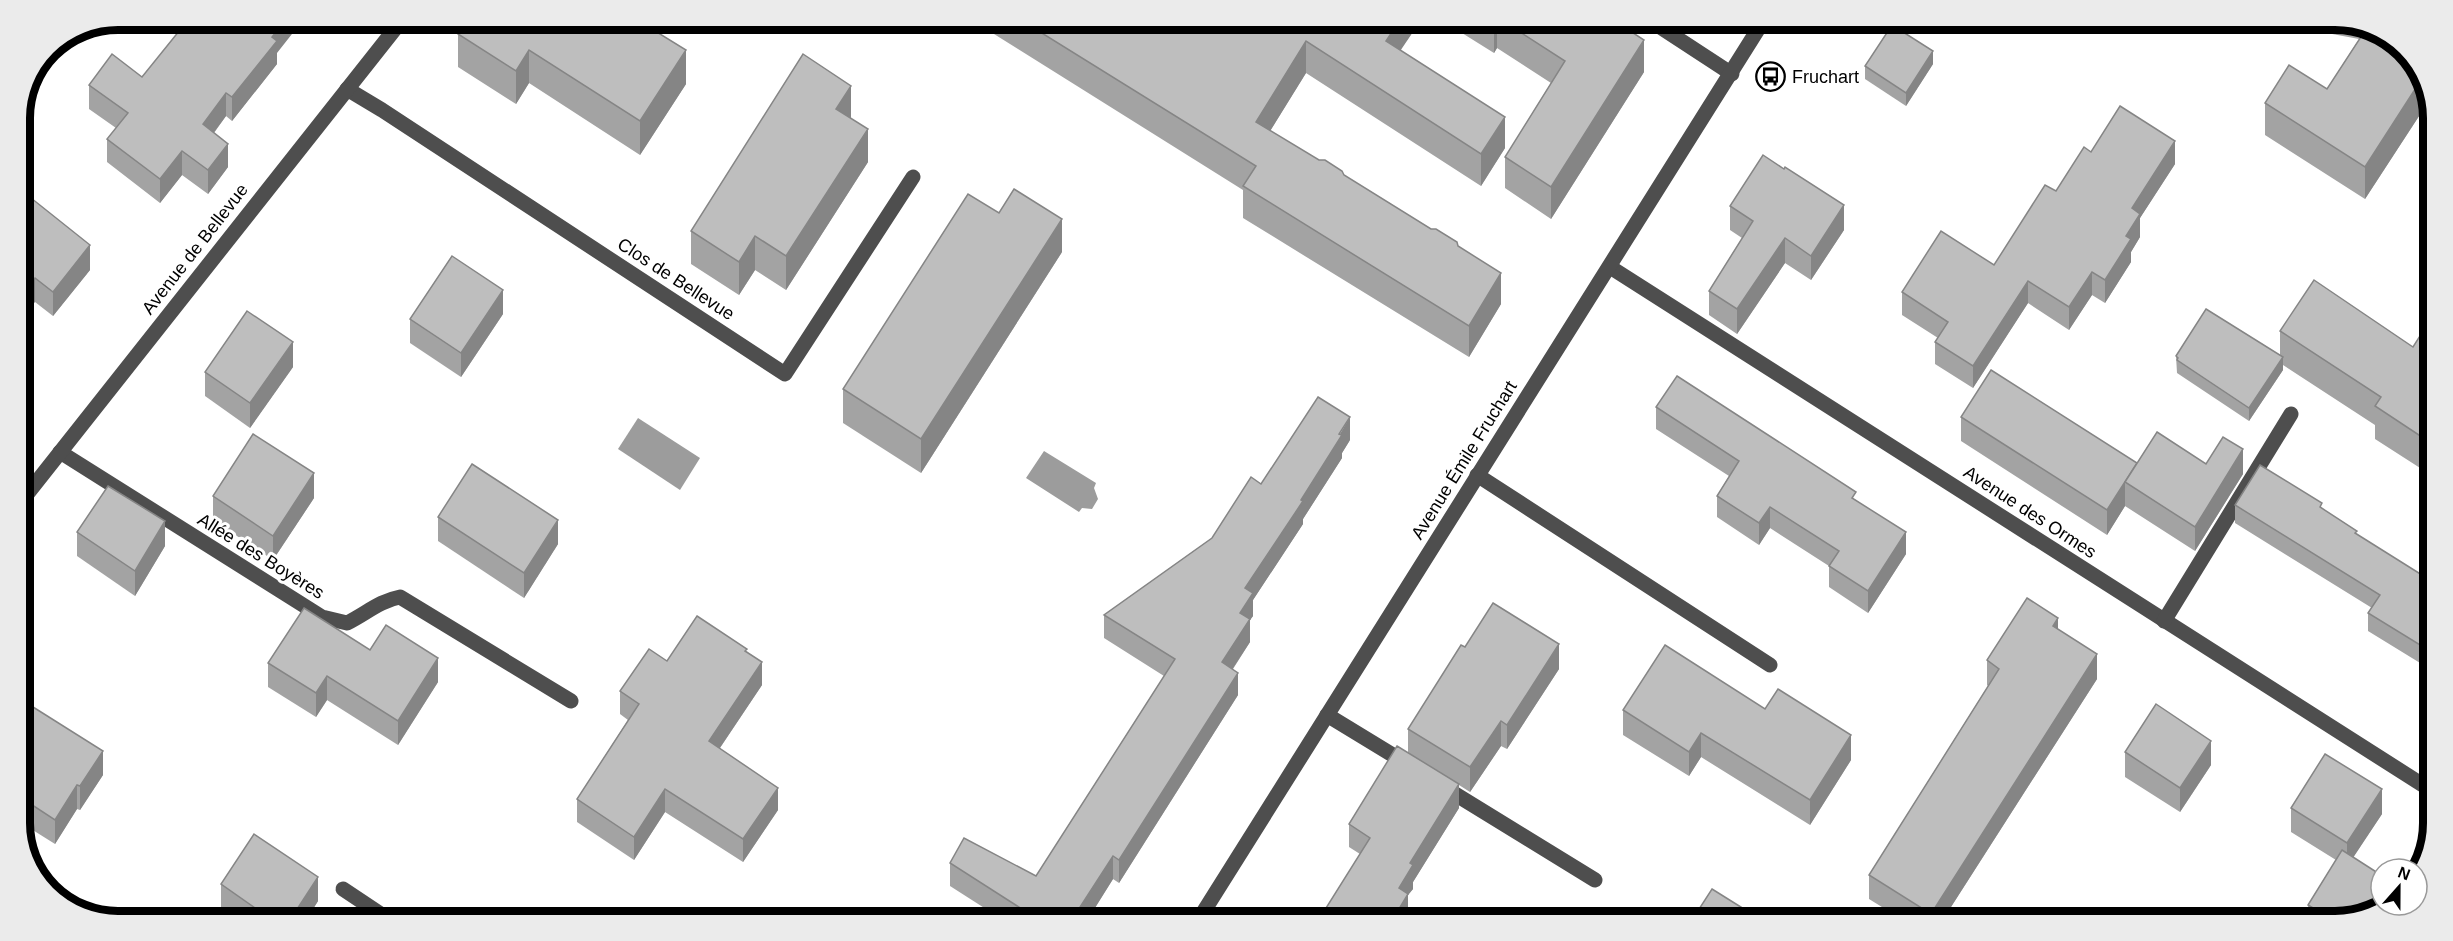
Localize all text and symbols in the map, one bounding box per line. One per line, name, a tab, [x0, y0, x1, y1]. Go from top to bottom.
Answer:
bus stop icon: Fruchart	[1755, 61, 1787, 93]
place label: Fruchart	[1792, 67, 1859, 87]
street label: Avenue de Bellevue	[138, 180, 252, 318]
street label: Clos de Bellevue	[614, 234, 738, 324]
street label: Avenue Émile Fruchart	[1407, 377, 1521, 543]
street label: Avenue des Ormes	[1960, 462, 2100, 562]
street label: Allée des Boyères	[194, 509, 328, 603]
north arrow	[2369, 857, 2429, 917]
text: N	[2396, 863, 2413, 883]

